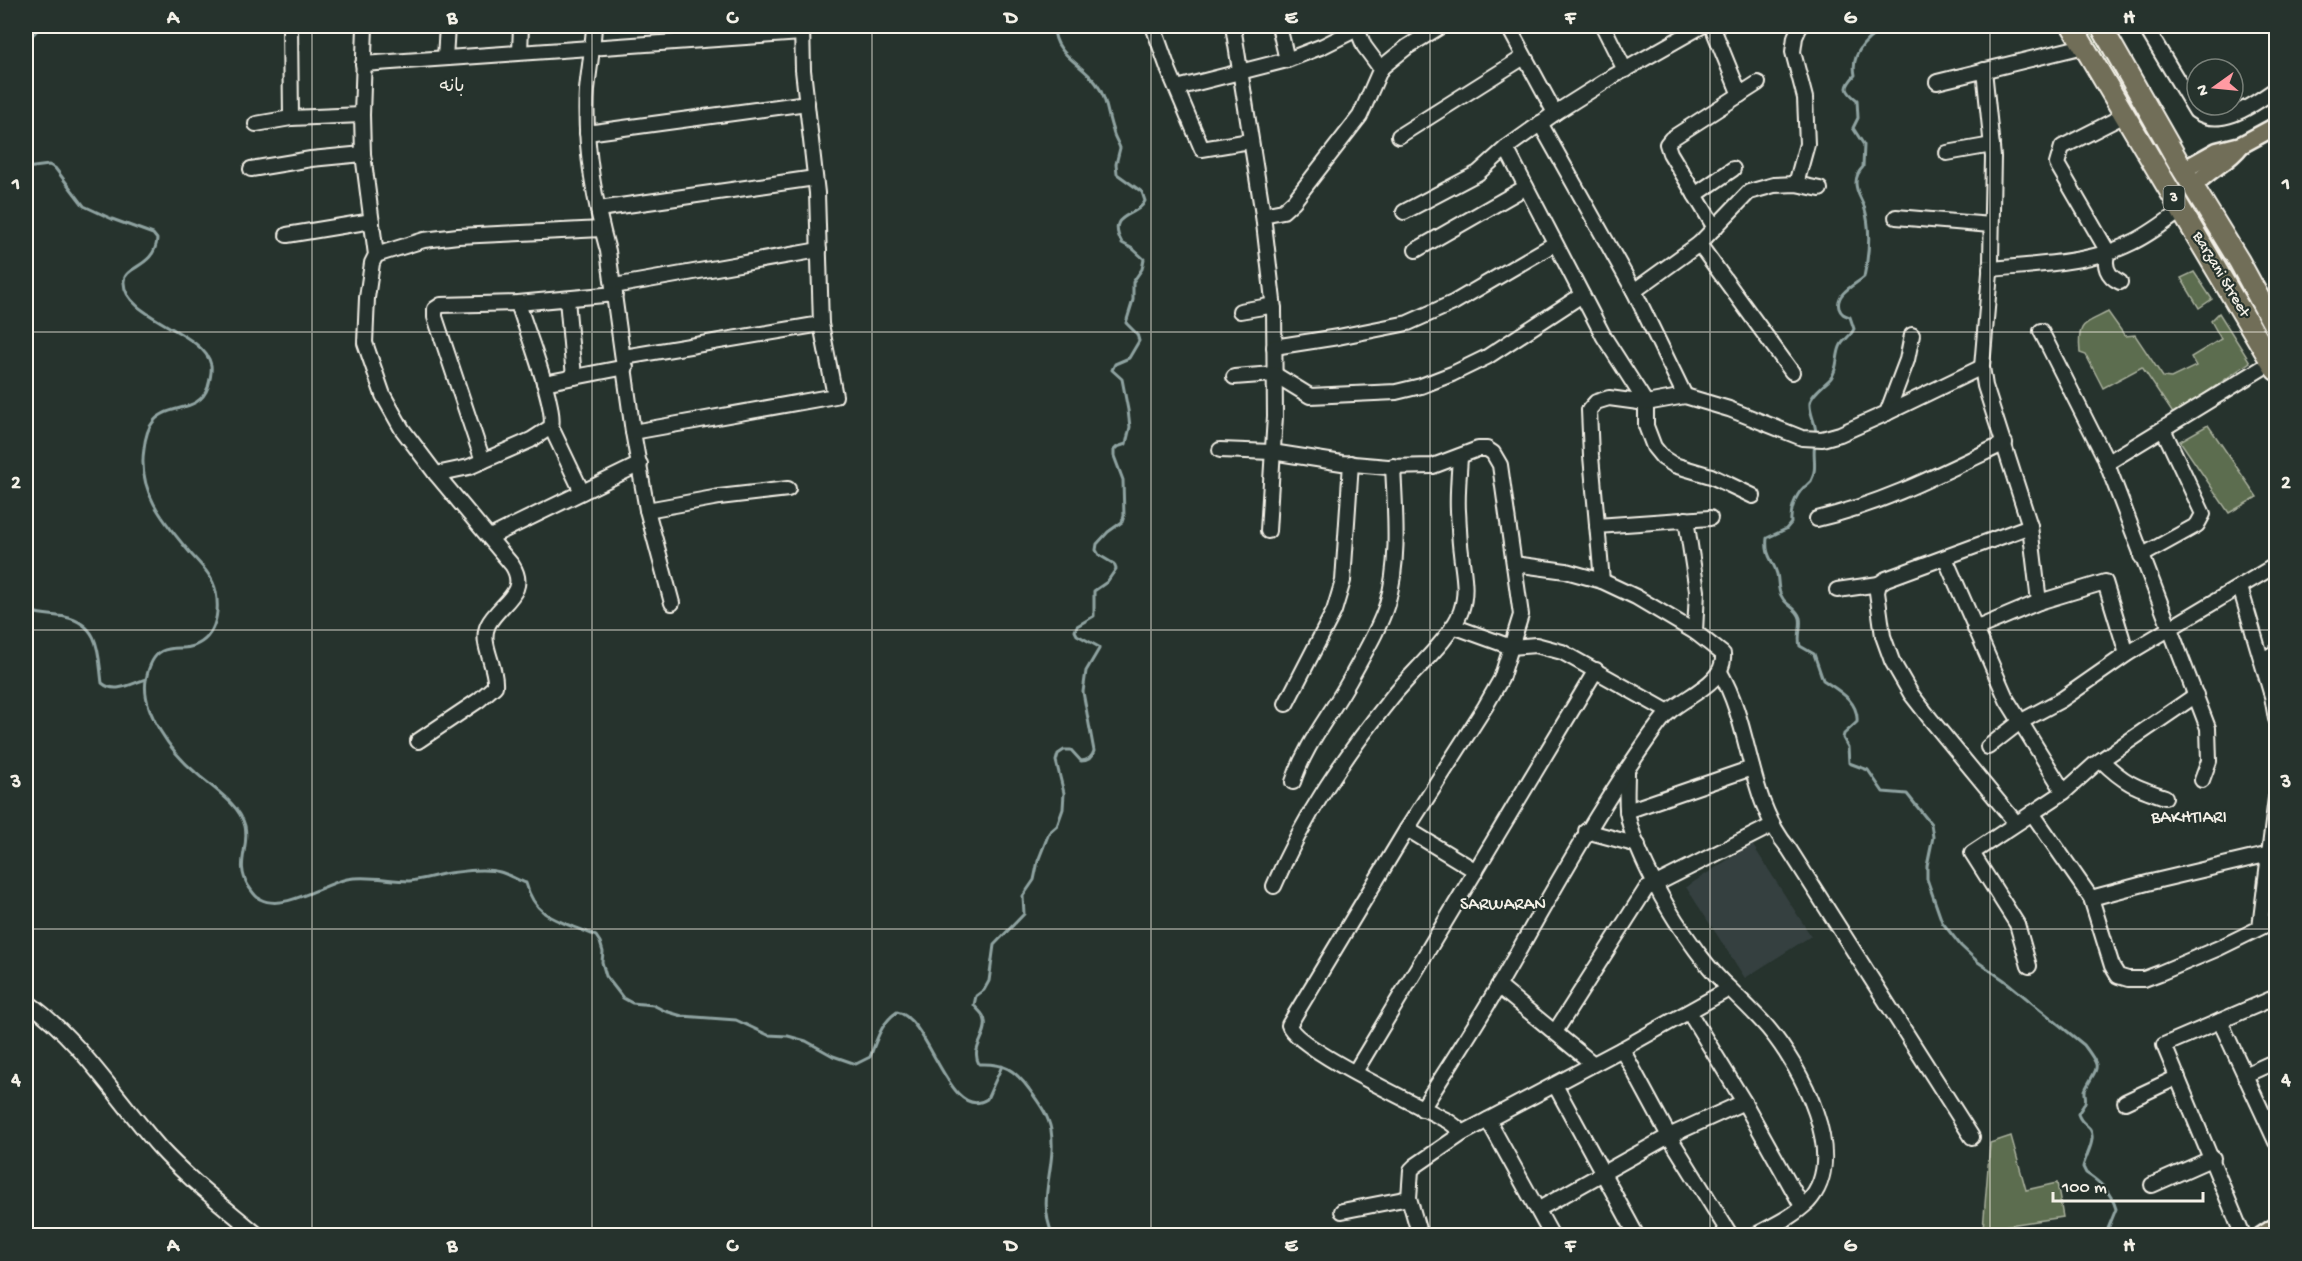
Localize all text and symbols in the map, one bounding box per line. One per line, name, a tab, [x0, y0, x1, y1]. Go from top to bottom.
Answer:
text: A	[166, 8, 181, 31]
text: B	[446, 8, 458, 31]
text: C	[726, 8, 740, 31]
text: D	[1002, 8, 1018, 31]
text: E	[1285, 8, 1299, 31]
text: F	[1564, 8, 1577, 31]
text: G	[1844, 8, 1858, 31]
text: H	[2123, 8, 2135, 31]
north arrow	[2185, 57, 2245, 117]
district label: بانە	[440, 77, 464, 98]
text: N	[2193, 82, 2214, 97]
text: 1	[11, 174, 20, 197]
text: 1	[2281, 174, 2290, 197]
road number: 3	[2164, 186, 2184, 210]
street label: Barzani Street	[2187, 228, 2254, 322]
text: 2	[11, 473, 21, 496]
text: 2	[2281, 473, 2291, 496]
text: 3	[10, 772, 21, 795]
text: 3	[2280, 772, 2291, 795]
district label: BAKHTIARI	[2150, 808, 2227, 829]
district label: SARWARAN	[1460, 895, 1546, 916]
text: 4	[10, 1070, 21, 1093]
text: 4	[2280, 1070, 2291, 1093]
scale bar	[2053, 1165, 2203, 1203]
text: 100 m	[2061, 1178, 2107, 1199]
text: A	[166, 1236, 181, 1259]
text: B	[446, 1236, 458, 1259]
text: C	[726, 1236, 740, 1259]
text: D	[1002, 1236, 1018, 1259]
text: E	[1285, 1236, 1299, 1259]
text: F	[1564, 1236, 1577, 1259]
text: G	[1844, 1236, 1858, 1259]
text: H	[2123, 1236, 2135, 1259]

